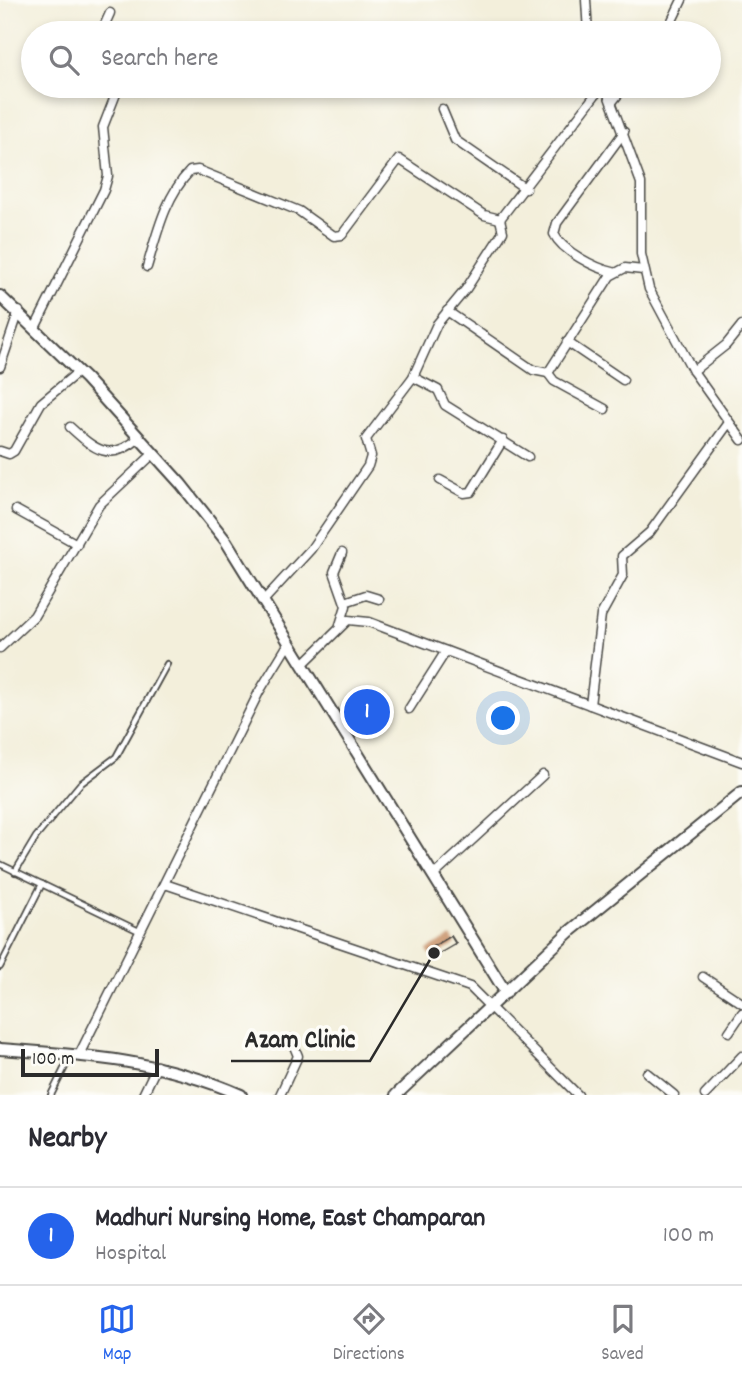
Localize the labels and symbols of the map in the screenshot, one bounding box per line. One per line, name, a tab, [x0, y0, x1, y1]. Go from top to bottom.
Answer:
pin: 1	[344, 686, 390, 738]
your location	[486, 701, 520, 735]
callout: Azam Clinic	[231, 1014, 370, 1061]
text: Azam Clinic	[244, 1023, 356, 1060]
scale bar	[21, 1046, 159, 1078]

